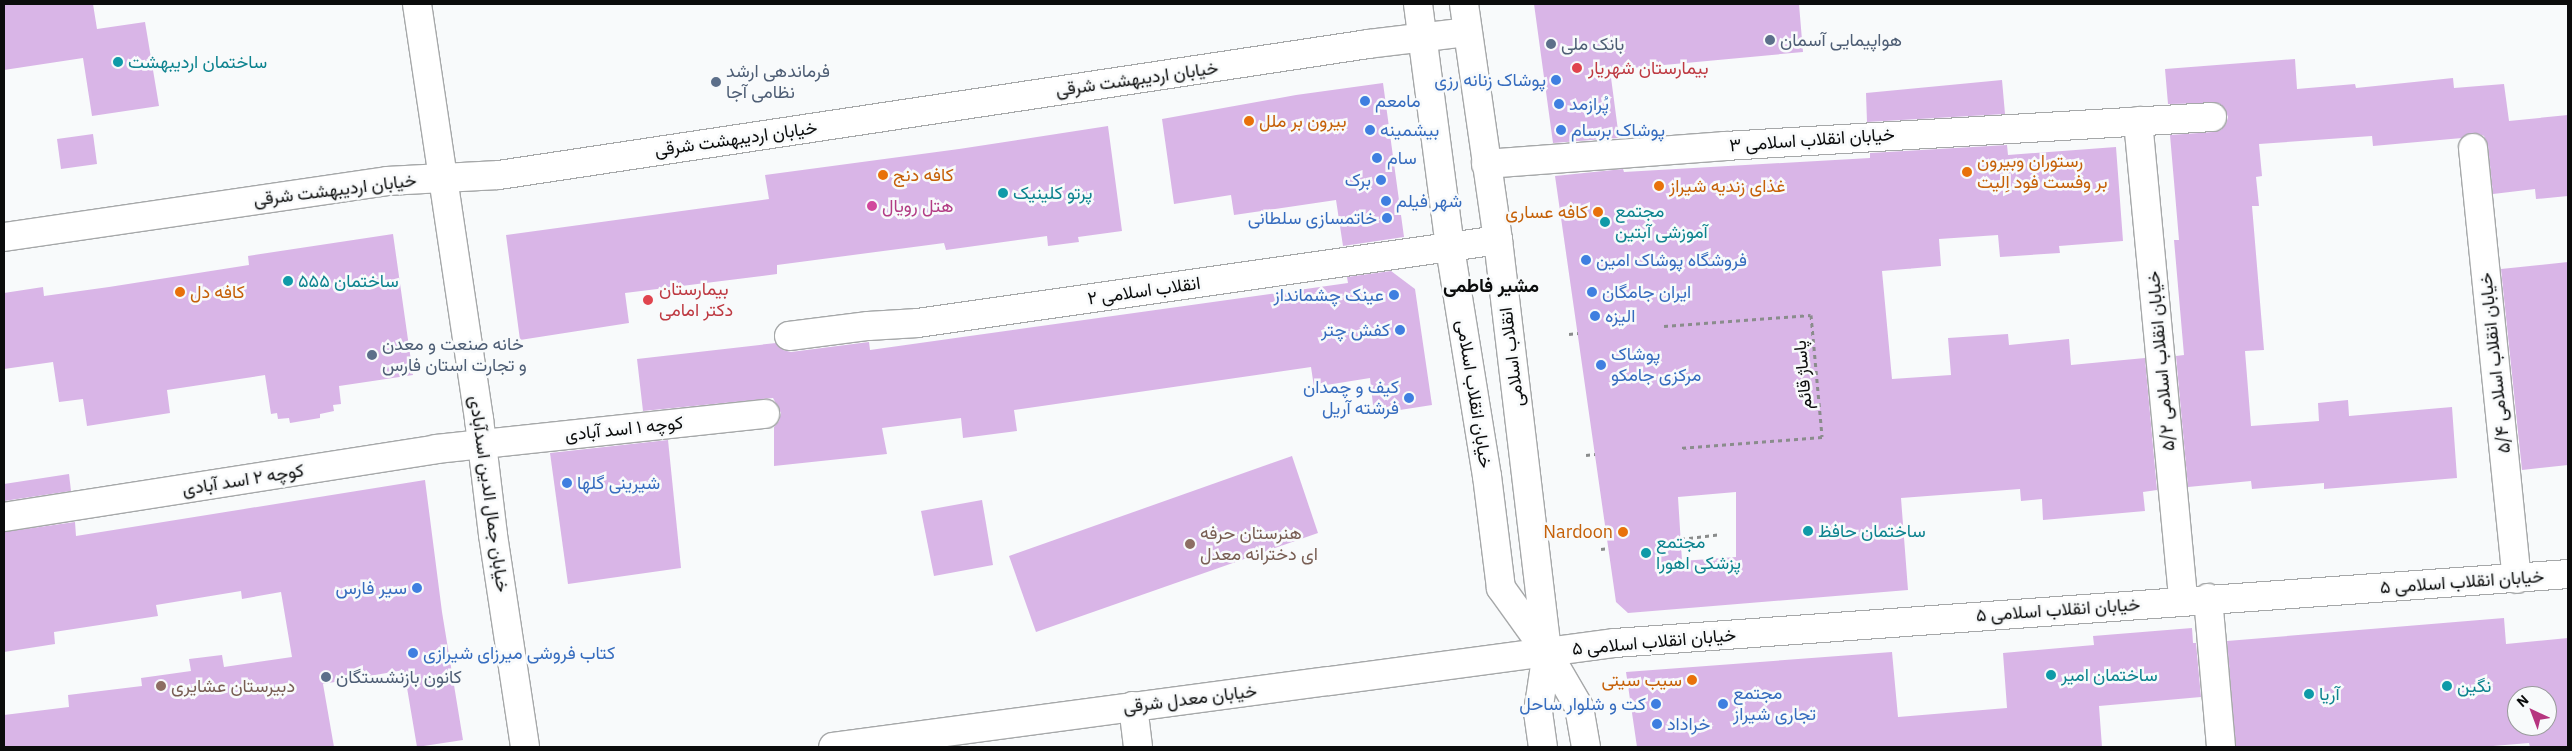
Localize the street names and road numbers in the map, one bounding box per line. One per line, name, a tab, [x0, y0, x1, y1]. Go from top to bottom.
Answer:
street label: خیابان اردیبهشت شرقی	[1054, 57, 1220, 101]
street label: خیابان اردیبهشت شرقی	[653, 117, 819, 161]
street label: خیابان انقلاب اسلامی ۳	[1729, 123, 1895, 157]
street label: خیابان اردیبهشت شرقی	[252, 169, 418, 211]
street label: خیابان انقلاب اسلامی ۵/۲	[2142, 270, 2180, 452]
street label: ۲ انقلاب اسلامی	[1086, 272, 1202, 310]
street label: خیابان انقلاب اسلامی ۵/۴	[2475, 272, 2515, 454]
street label: انقلاب اسلامی	[1495, 306, 1529, 408]
street label: خیابان انقلاب اسلامی	[1452, 318, 1496, 470]
street label: پاساژ قائم	[1789, 339, 1817, 411]
street label: خیابان جمال الدین اسدآبادی	[464, 394, 514, 594]
street label: کوچه ۱ اسد آبادی	[564, 412, 684, 446]
street label: کوچه ۲ اسد آبادی	[181, 460, 305, 500]
street label: خیابان انقلاب اسلامی ۵	[2379, 565, 2545, 599]
street label: خیابان انقلاب اسلامی ۵	[1975, 593, 2141, 627]
street label: خیابان انقلاب اسلامی ۵	[1571, 624, 1737, 660]
street label: خیابان معدل شرقی	[1122, 680, 1258, 718]

